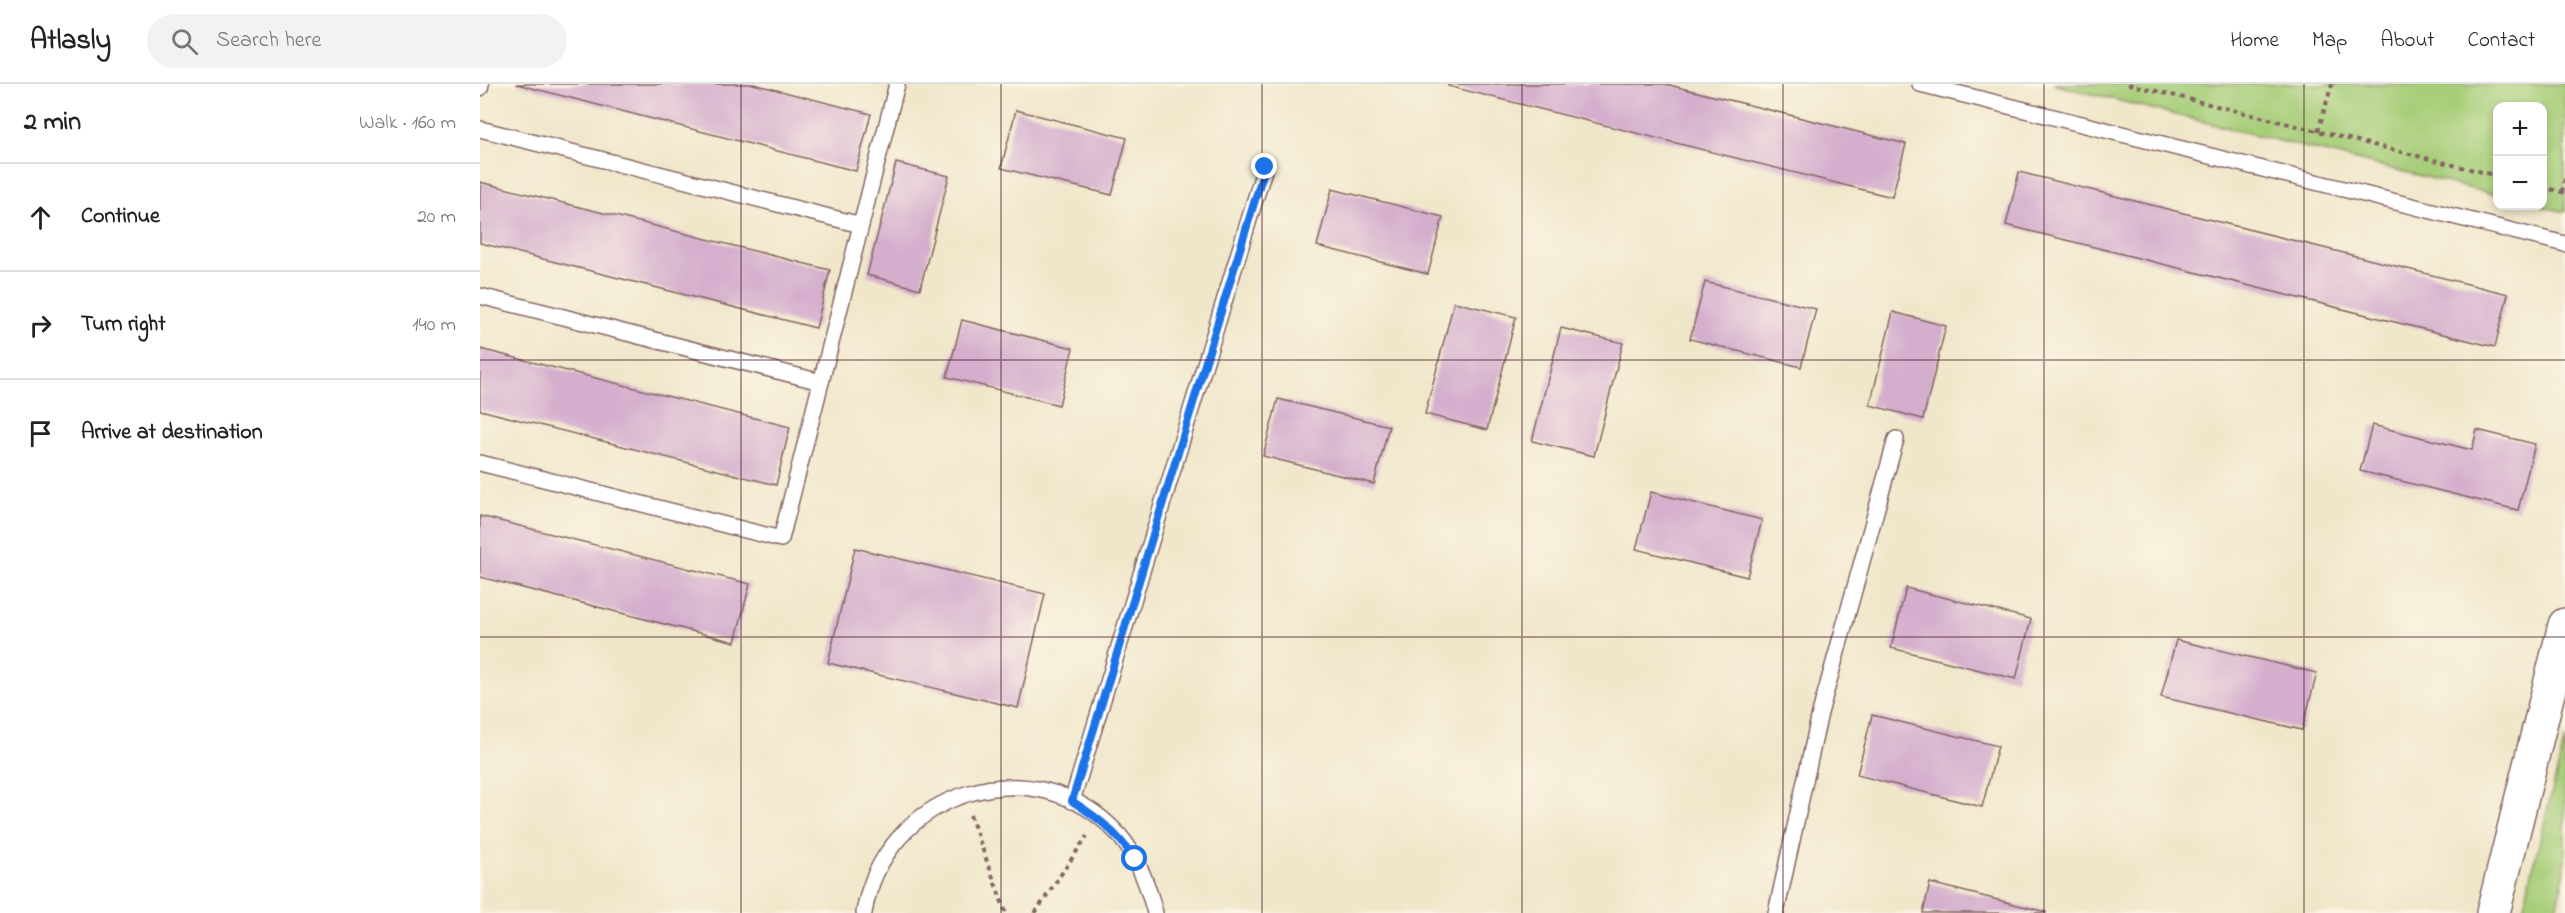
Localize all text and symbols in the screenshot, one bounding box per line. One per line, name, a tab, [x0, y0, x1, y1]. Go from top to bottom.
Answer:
search box	[147, 14, 567, 68]
text: Atlasly	[30, 21, 111, 62]
icon: search	[168, 25, 201, 58]
text: Search here	[216, 25, 321, 57]
text: Home	[2230, 26, 2279, 56]
text: Map	[2312, 26, 2347, 56]
text: About	[2380, 26, 2434, 56]
text: Contact	[2467, 26, 2535, 56]
map controls	[2493, 102, 2547, 210]
button: +	[2493, 102, 2547, 156]
text: 2 min	[24, 104, 81, 142]
text: Walk · 160 m	[359, 109, 456, 138]
route end	[1251, 153, 1277, 179]
button: −	[2493, 156, 2547, 210]
icon: ahead	[24, 201, 57, 234]
text: Continue	[81, 201, 160, 233]
text: 20 m	[417, 203, 456, 232]
icon: right	[24, 309, 57, 342]
text: Turn right	[81, 309, 166, 341]
text: 140 m	[412, 311, 456, 340]
icon: arrive	[24, 417, 57, 450]
text: Arrive at destination	[81, 417, 263, 449]
route start	[1121, 845, 1147, 871]

